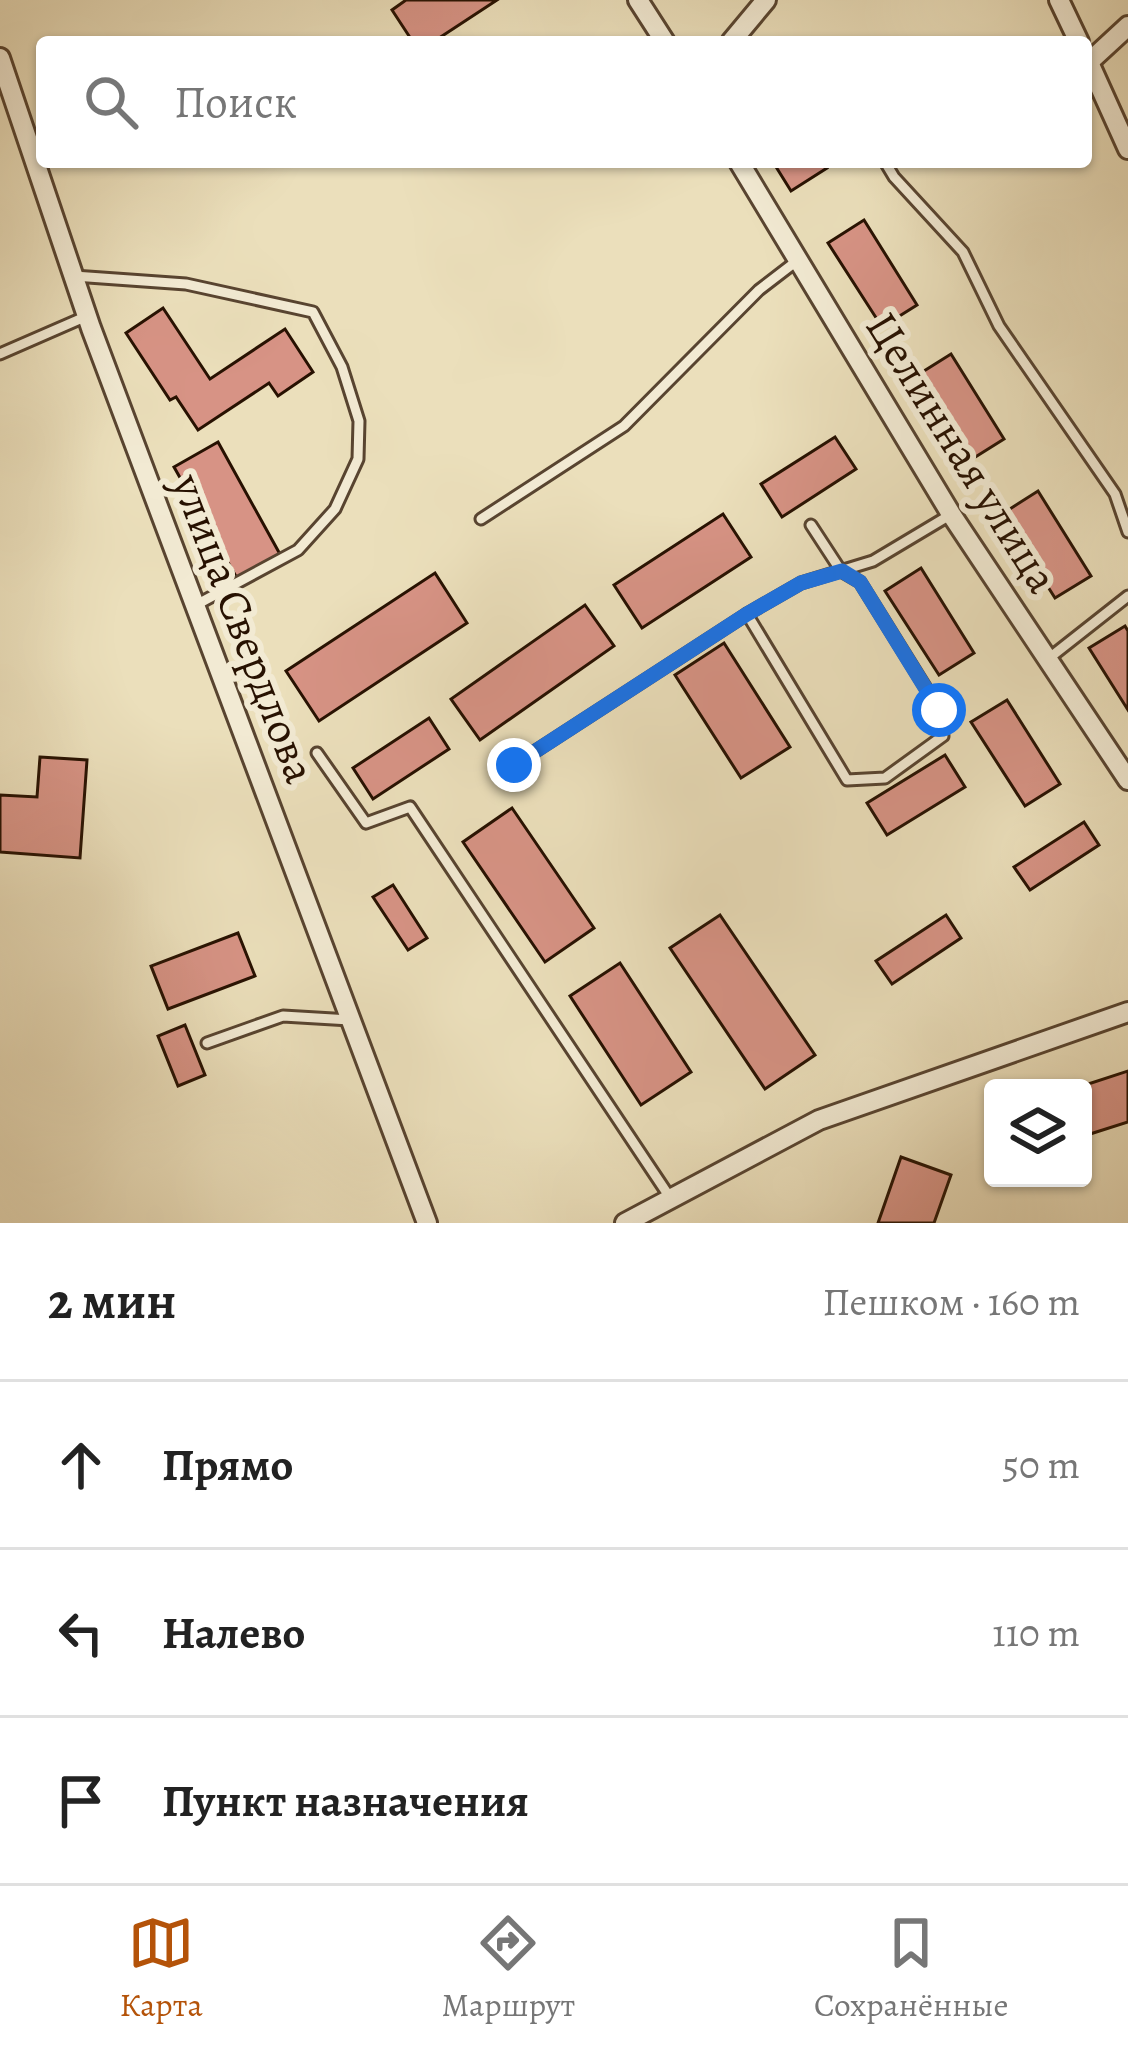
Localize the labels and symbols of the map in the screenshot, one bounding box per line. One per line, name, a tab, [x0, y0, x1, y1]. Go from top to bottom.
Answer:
street label: Целинная улица	[851, 300, 1073, 605]
street label: улица Свердлова	[156, 464, 332, 792]
route start	[912, 683, 966, 737]
route end	[487, 738, 541, 792]

